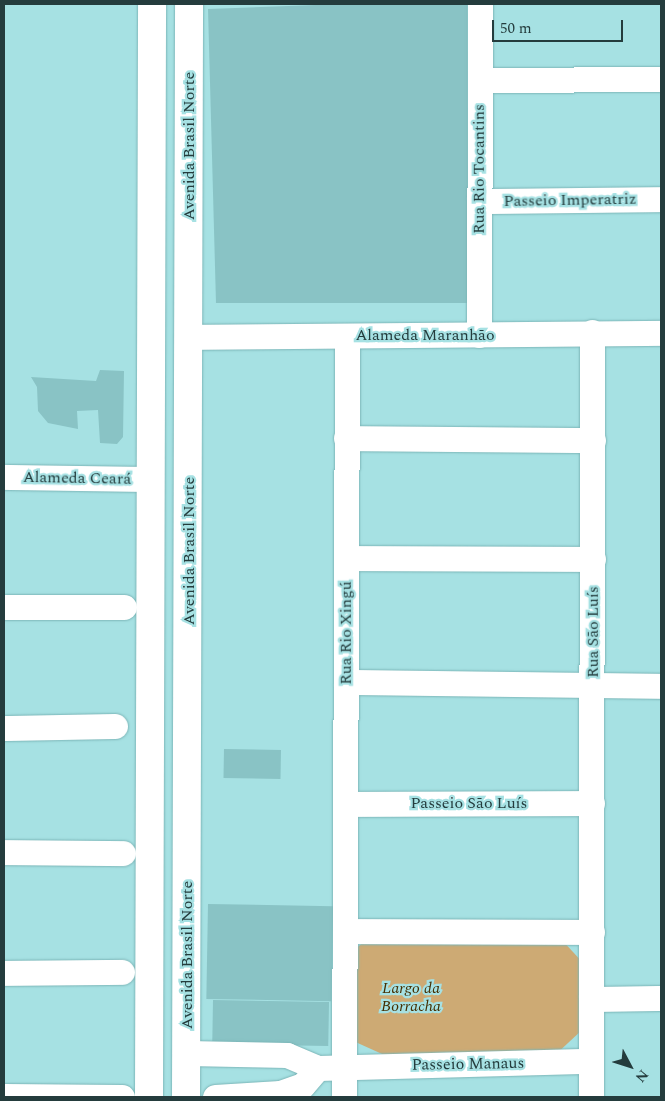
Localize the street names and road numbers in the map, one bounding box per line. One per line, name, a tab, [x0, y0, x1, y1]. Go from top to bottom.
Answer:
street label: Avenida Brasil Norte	[179, 72, 199, 220]
street label: Rua Rio Tocantins	[469, 104, 489, 234]
street label: Passeio Imperatriz	[503, 189, 637, 211]
street label: Alameda Maranhão	[355, 325, 495, 345]
street label: Alameda Ceará	[23, 467, 131, 489]
street label: Avenida Brasil Norte	[179, 477, 199, 625]
street label: Rua Rio Xingú	[336, 581, 356, 685]
street label: Rua São Luís	[583, 586, 603, 678]
street label: Passeio São Luís	[410, 793, 528, 813]
street label: Avenida Brasil Norte	[177, 881, 197, 1029]
street label: Passeio Manaus	[411, 1053, 525, 1075]

